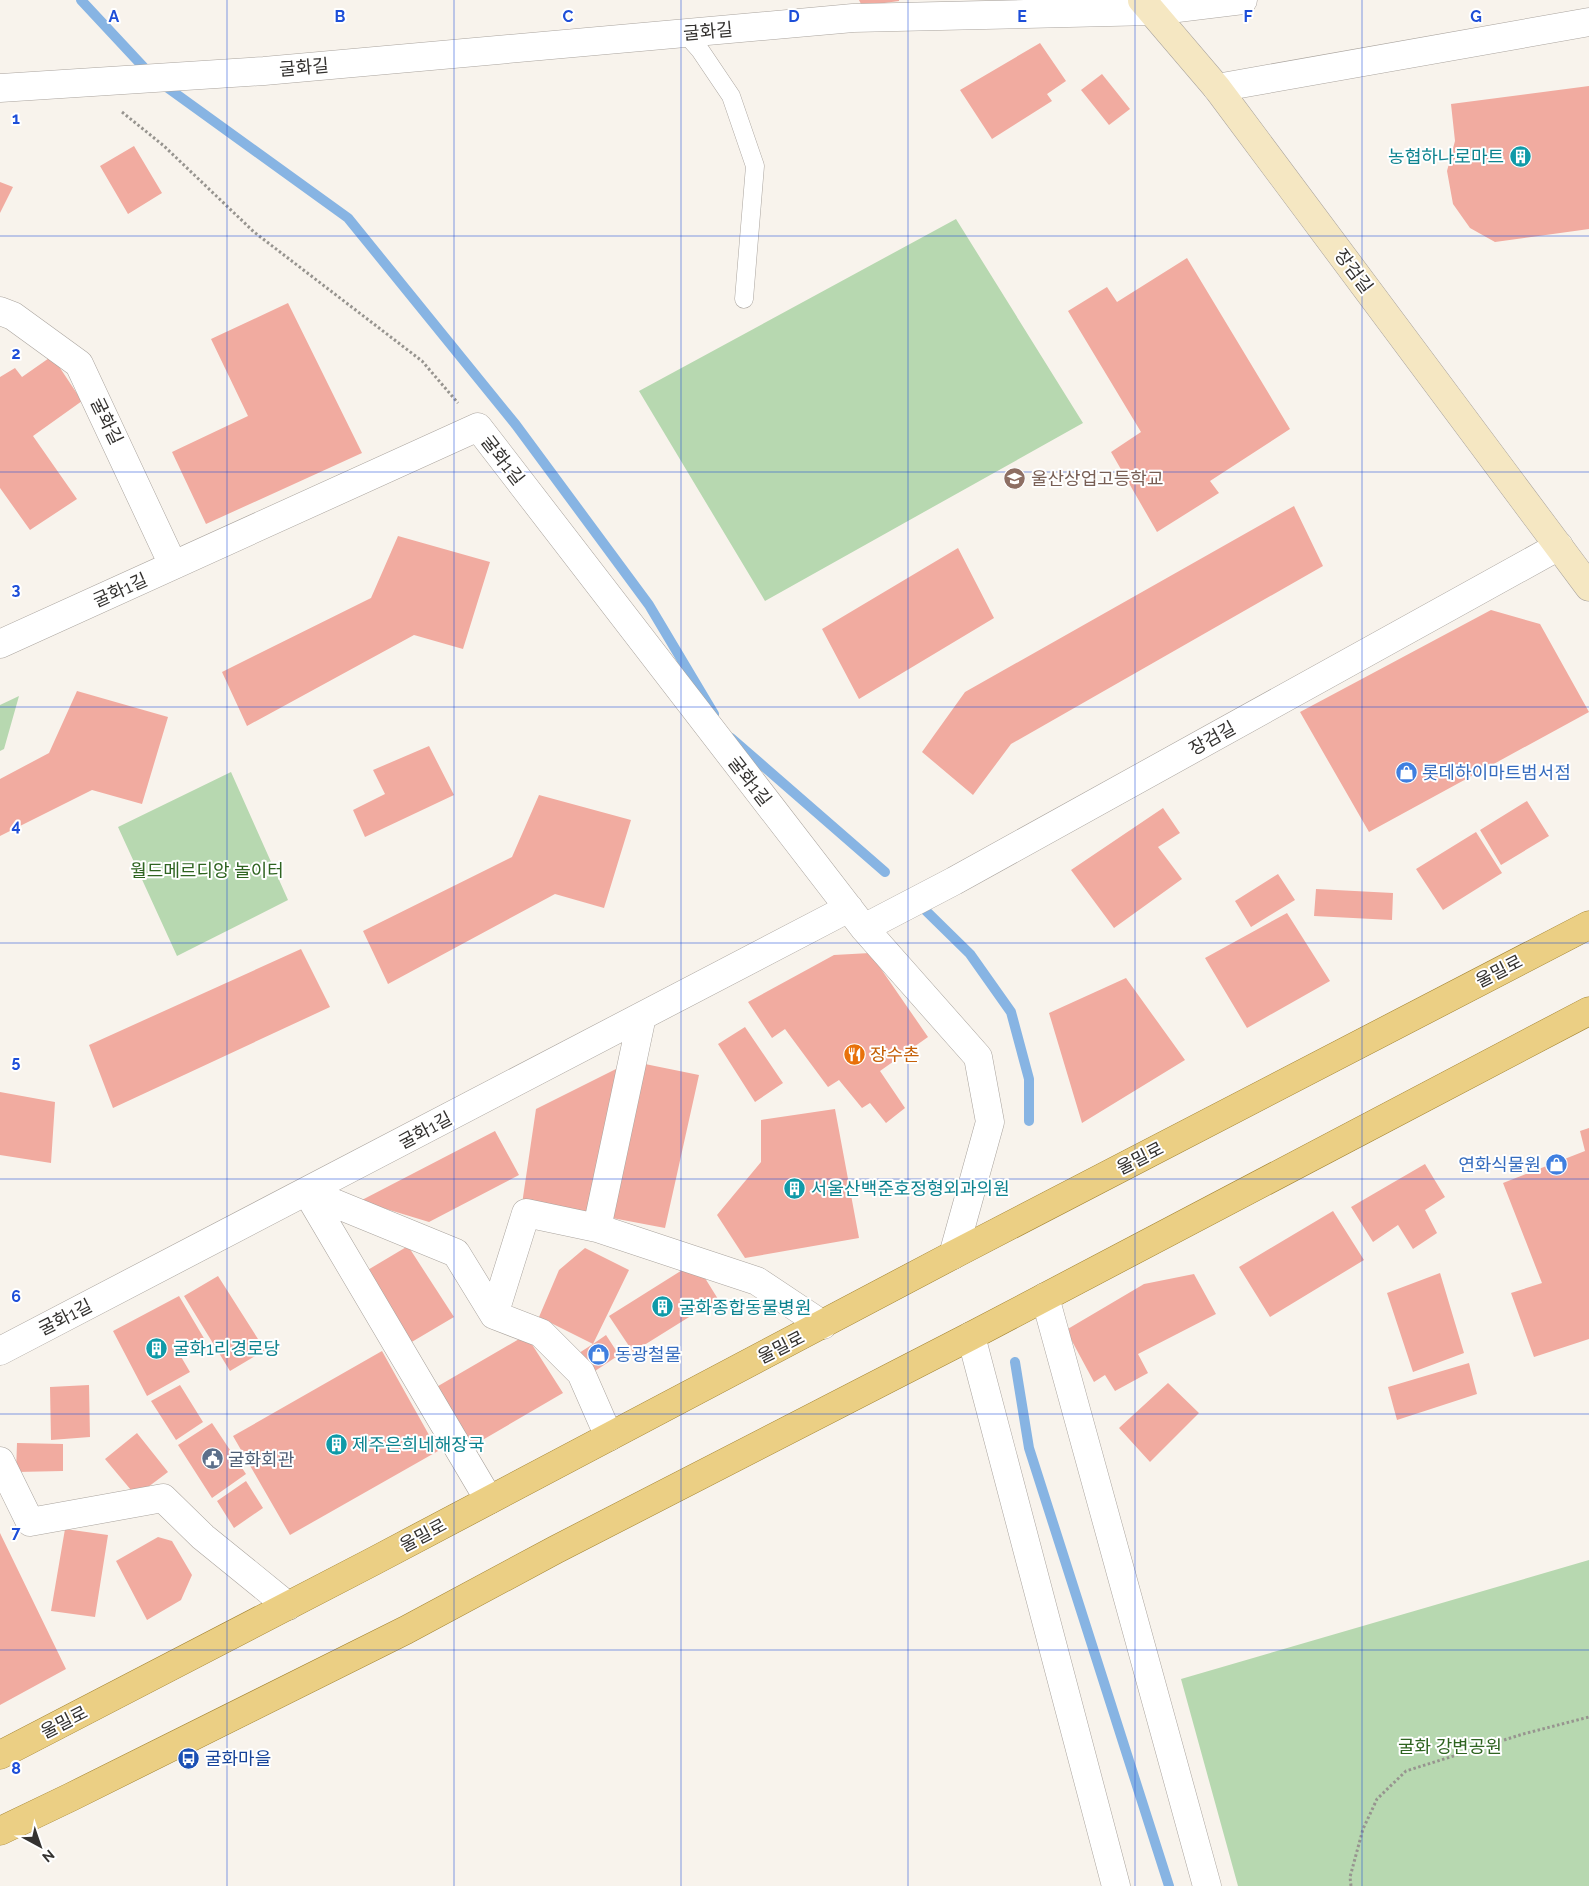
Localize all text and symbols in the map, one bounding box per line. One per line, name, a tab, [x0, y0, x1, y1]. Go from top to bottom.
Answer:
text: A	[109, 7, 120, 26]
text: B	[335, 7, 346, 26]
text: C	[563, 7, 574, 26]
text: D	[788, 7, 800, 26]
text: E	[1017, 7, 1027, 26]
text: F	[1243, 7, 1253, 26]
text: G	[1470, 7, 1482, 26]
street label: 굴화길	[682, 18, 734, 44]
street label: 굴화길	[278, 54, 330, 80]
text: 1	[12, 109, 20, 128]
building icon: 농협하나로마트	[1508, 144, 1532, 168]
place label: 농협하나로마트	[1388, 146, 1504, 167]
street label: 장검길	[1331, 245, 1377, 297]
text: 2	[11, 344, 21, 363]
street label: 굴화길	[87, 394, 127, 448]
street label: 굴화1길	[477, 431, 529, 489]
school or university icon: 울산상업고등학교	[1003, 466, 1027, 490]
place label: 울산상업고등학교	[1031, 468, 1163, 489]
street label: 굴화1길	[90, 569, 150, 611]
text: 3	[12, 580, 21, 599]
street label: 장검길	[1185, 717, 1239, 759]
street label: 굴화1길	[724, 752, 776, 810]
shop icon: 롯데하이마트범서점	[1394, 760, 1418, 784]
place label: 롯데하이마트범서점	[1422, 762, 1571, 783]
text: 4	[11, 816, 21, 835]
park label: 월드메르디앙 놀이터	[130, 860, 284, 881]
street label: 울밀로	[1472, 950, 1526, 992]
restaurant icon: 장수촌	[842, 1042, 866, 1066]
place label: 장수촌	[870, 1044, 920, 1065]
text: 5	[12, 1052, 21, 1071]
street label: 굴화1길	[395, 1107, 455, 1153]
street label: 울밀로	[1113, 1137, 1167, 1179]
shop icon: 연화식물원	[1545, 1152, 1569, 1176]
place label: 연화식물원	[1458, 1154, 1541, 1175]
building icon: 서울산백준호정형외과의원	[783, 1176, 807, 1200]
place label: 서울산백준호정형외과의원	[811, 1178, 1010, 1199]
text: 6	[11, 1287, 21, 1306]
street label: 굴화1길	[35, 1295, 95, 1339]
building icon: 굴화종합동물병원	[651, 1295, 675, 1319]
place label: 굴화종합동물병원	[679, 1297, 811, 1318]
street label: 울밀로	[754, 1326, 808, 1368]
building icon: 굴화1리경로당	[145, 1336, 169, 1360]
place label: 굴화1리경로당	[173, 1338, 280, 1359]
shop icon: 동광철물	[587, 1342, 611, 1366]
place label: 동광철물	[615, 1344, 681, 1365]
building icon: 제주은희네해장국	[324, 1432, 348, 1456]
place label: 제주은희네해장국	[352, 1434, 484, 1455]
public building icon: 굴화회관	[200, 1447, 224, 1471]
place label: 굴화회관	[228, 1449, 295, 1470]
street label: 울밀로	[396, 1514, 450, 1556]
text: 7	[12, 1523, 21, 1542]
street label: 울밀로	[37, 1701, 91, 1743]
park label: 굴화 강변공원	[1398, 1736, 1502, 1757]
bus stop icon: 굴화마을	[177, 1746, 201, 1770]
place label: 굴화마을	[205, 1748, 271, 1769]
text: 8	[11, 1759, 21, 1778]
north arrow	[15, 1821, 65, 1871]
text: N	[39, 1846, 58, 1866]

